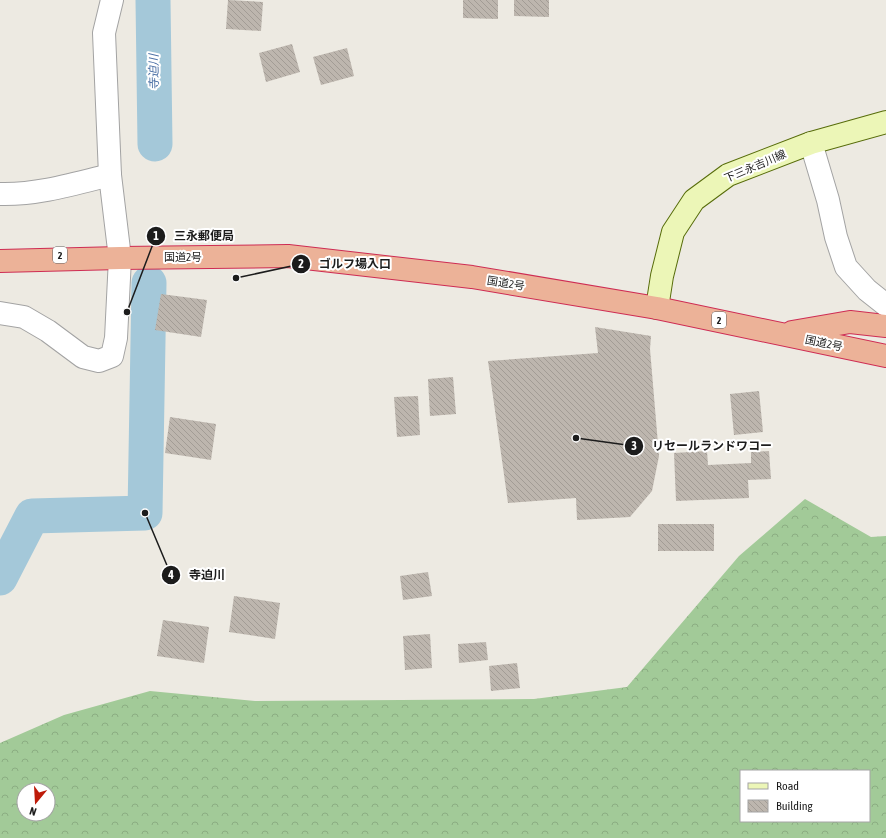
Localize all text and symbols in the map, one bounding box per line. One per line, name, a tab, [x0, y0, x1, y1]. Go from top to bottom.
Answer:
water label: 寺迫川	[147, 52, 161, 90]
street label: 下三永吉川線	[722, 148, 788, 184]
callout: 三永郵便局	[146, 224, 242, 248]
text: 1	[153, 229, 159, 243]
text: 三永郵便局	[174, 229, 234, 243]
road number: 2	[53, 247, 67, 263]
street label: 国道2号	[164, 251, 202, 263]
callout: ゴルフ場入口	[291, 252, 399, 276]
text: 2	[298, 257, 304, 271]
text: ゴルフ場入口	[319, 257, 391, 271]
street label: 国道2号	[486, 274, 526, 292]
road number: 2	[712, 312, 726, 328]
street label: 国道2号	[804, 333, 844, 353]
callout: リセールランドワコー	[624, 434, 780, 458]
text: 3	[631, 439, 637, 453]
text: リセールランドワコー	[652, 439, 772, 453]
callout: 寺迫川	[161, 563, 233, 587]
text: 4	[167, 568, 174, 582]
text: 寺迫川	[189, 568, 225, 582]
legend	[740, 770, 870, 822]
text: Road	[776, 779, 799, 793]
north arrow	[16, 782, 56, 822]
text: Building	[776, 799, 814, 813]
text: N	[28, 805, 38, 818]

